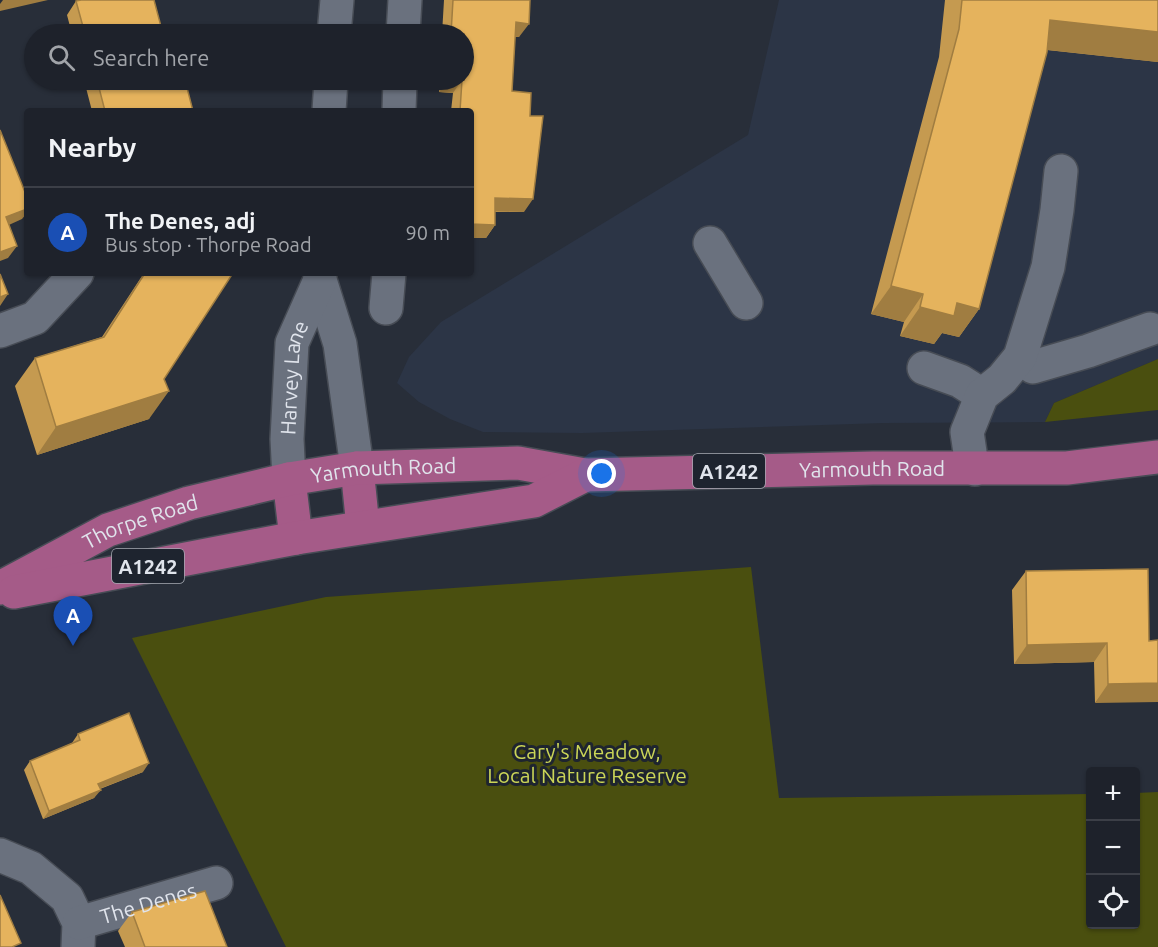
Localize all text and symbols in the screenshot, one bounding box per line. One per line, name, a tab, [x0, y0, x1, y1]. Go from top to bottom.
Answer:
search box	[24, 24, 474, 90]
icon: search	[45, 41, 78, 74]
text: Search here	[93, 45, 209, 70]
text: Nearby	[48, 133, 136, 162]
text: The Denes, adj	[105, 208, 255, 233]
text: A	[60, 221, 75, 244]
text: 90 m	[406, 221, 450, 244]
text: Bus stop · Thorpe Road	[105, 233, 312, 256]
street label: Harvey Lane	[275, 316, 313, 436]
street label: Yarmouth Road	[309, 453, 457, 487]
road number: A1242	[693, 454, 765, 488]
street label: Yarmouth Road	[799, 456, 945, 482]
your location	[587, 459, 616, 488]
street label: Thorpe Road	[78, 489, 200, 553]
road number: A1242	[112, 549, 184, 583]
pin: A	[54, 596, 92, 646]
park label: Cary's Meadow, Local Nature Reserve	[487, 739, 687, 787]
map controls	[1086, 767, 1140, 929]
button: +	[1086, 767, 1140, 821]
button: −	[1086, 821, 1140, 875]
button: locate	[1086, 875, 1140, 929]
street label: The Denes	[97, 877, 199, 928]

